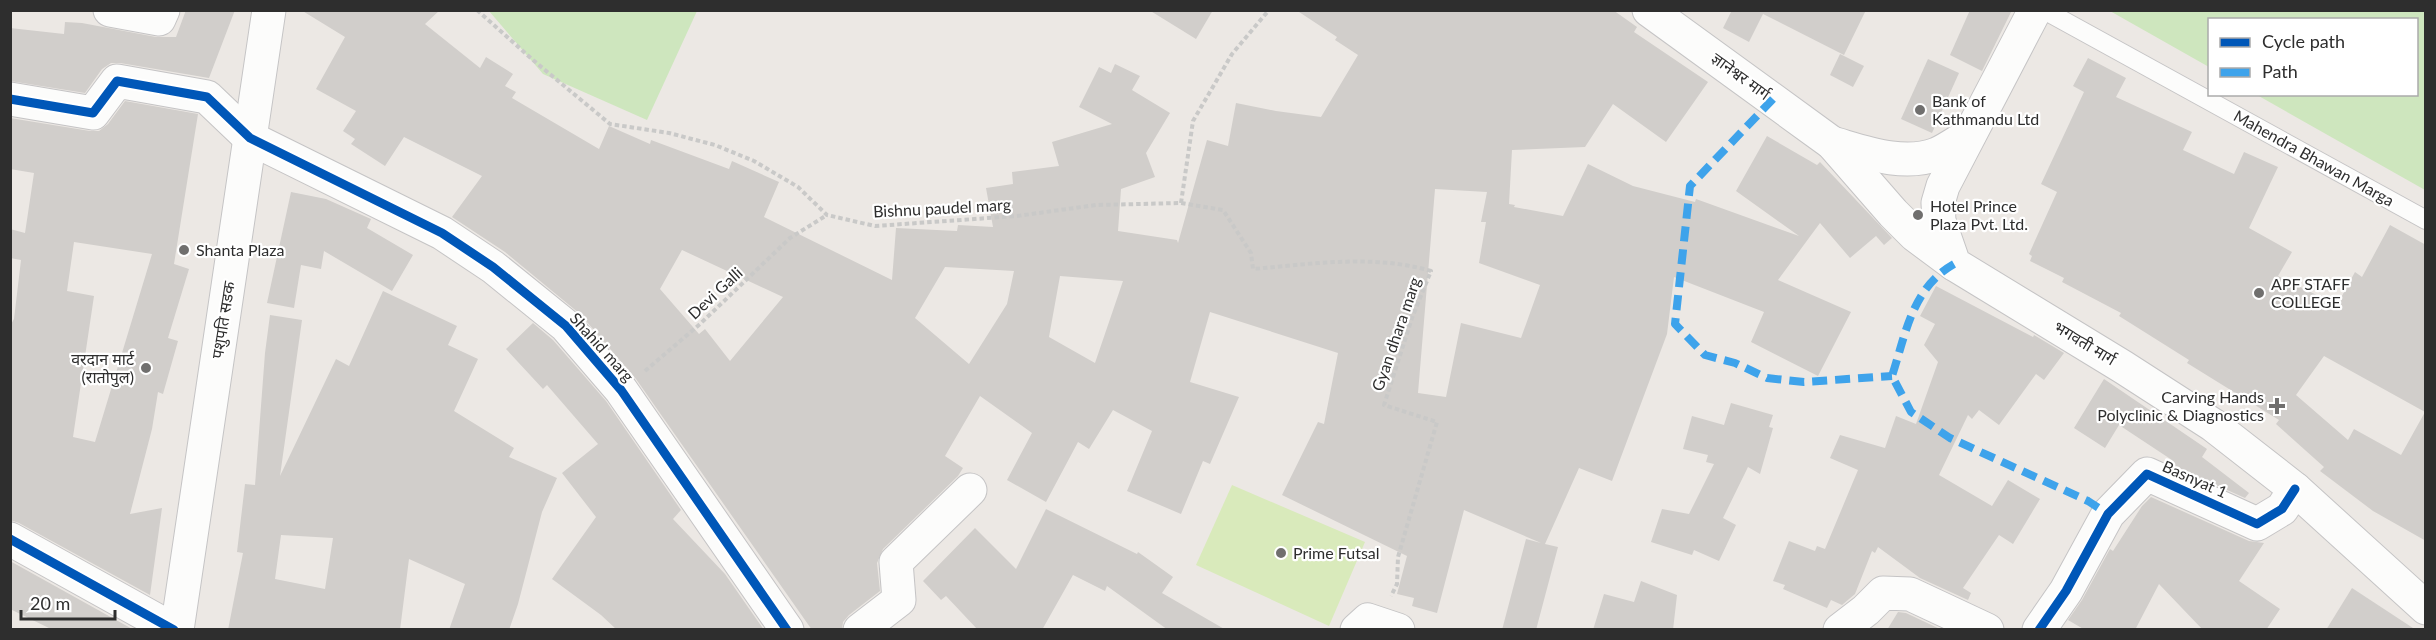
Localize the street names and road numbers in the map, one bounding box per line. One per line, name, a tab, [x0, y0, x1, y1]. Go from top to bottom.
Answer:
street label: ज्ञानेश्वर मार्ग	[1708, 48, 1775, 104]
street label: Mahendra Bhawan Marga	[2231, 105, 2398, 210]
street label: Bishnu paudel marg	[873, 194, 1011, 221]
street label: Devi Galli	[683, 263, 746, 323]
street label: Gyan dhara marg	[1367, 274, 1424, 393]
street label: पशुपति सडक	[207, 279, 240, 360]
street label: Shahid marg	[566, 308, 638, 385]
street label: भगवती मार्ग	[2051, 317, 2121, 369]
street label: Basnyat 1	[2160, 456, 2231, 501]

